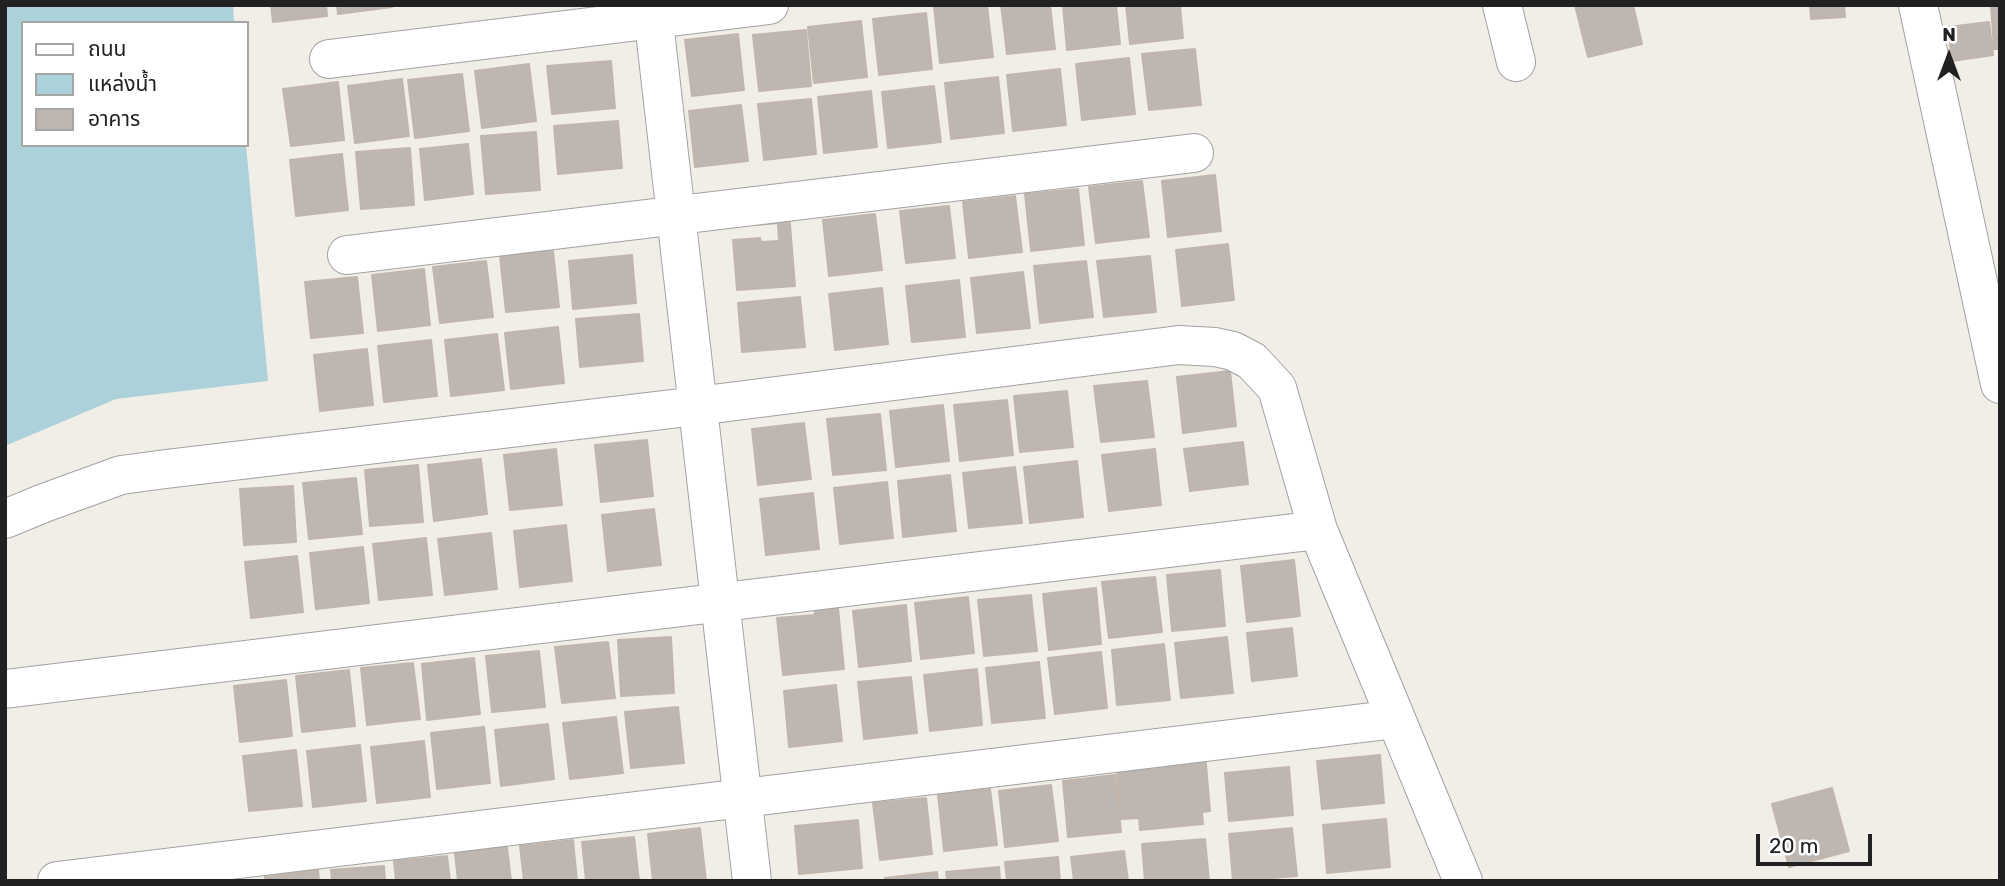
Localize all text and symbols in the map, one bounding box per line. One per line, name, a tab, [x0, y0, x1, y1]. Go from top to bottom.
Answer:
legend	[21, 21, 248, 147]
north arrow	[1914, 21, 1984, 91]
text: N	[1942, 23, 1956, 46]
text: ถนน	[88, 36, 126, 61]
text: แหล่งน้ำ	[88, 71, 157, 96]
text: อาคาร	[88, 106, 140, 131]
scale bar	[1760, 820, 1876, 864]
text: 20 m	[1769, 833, 1818, 858]

